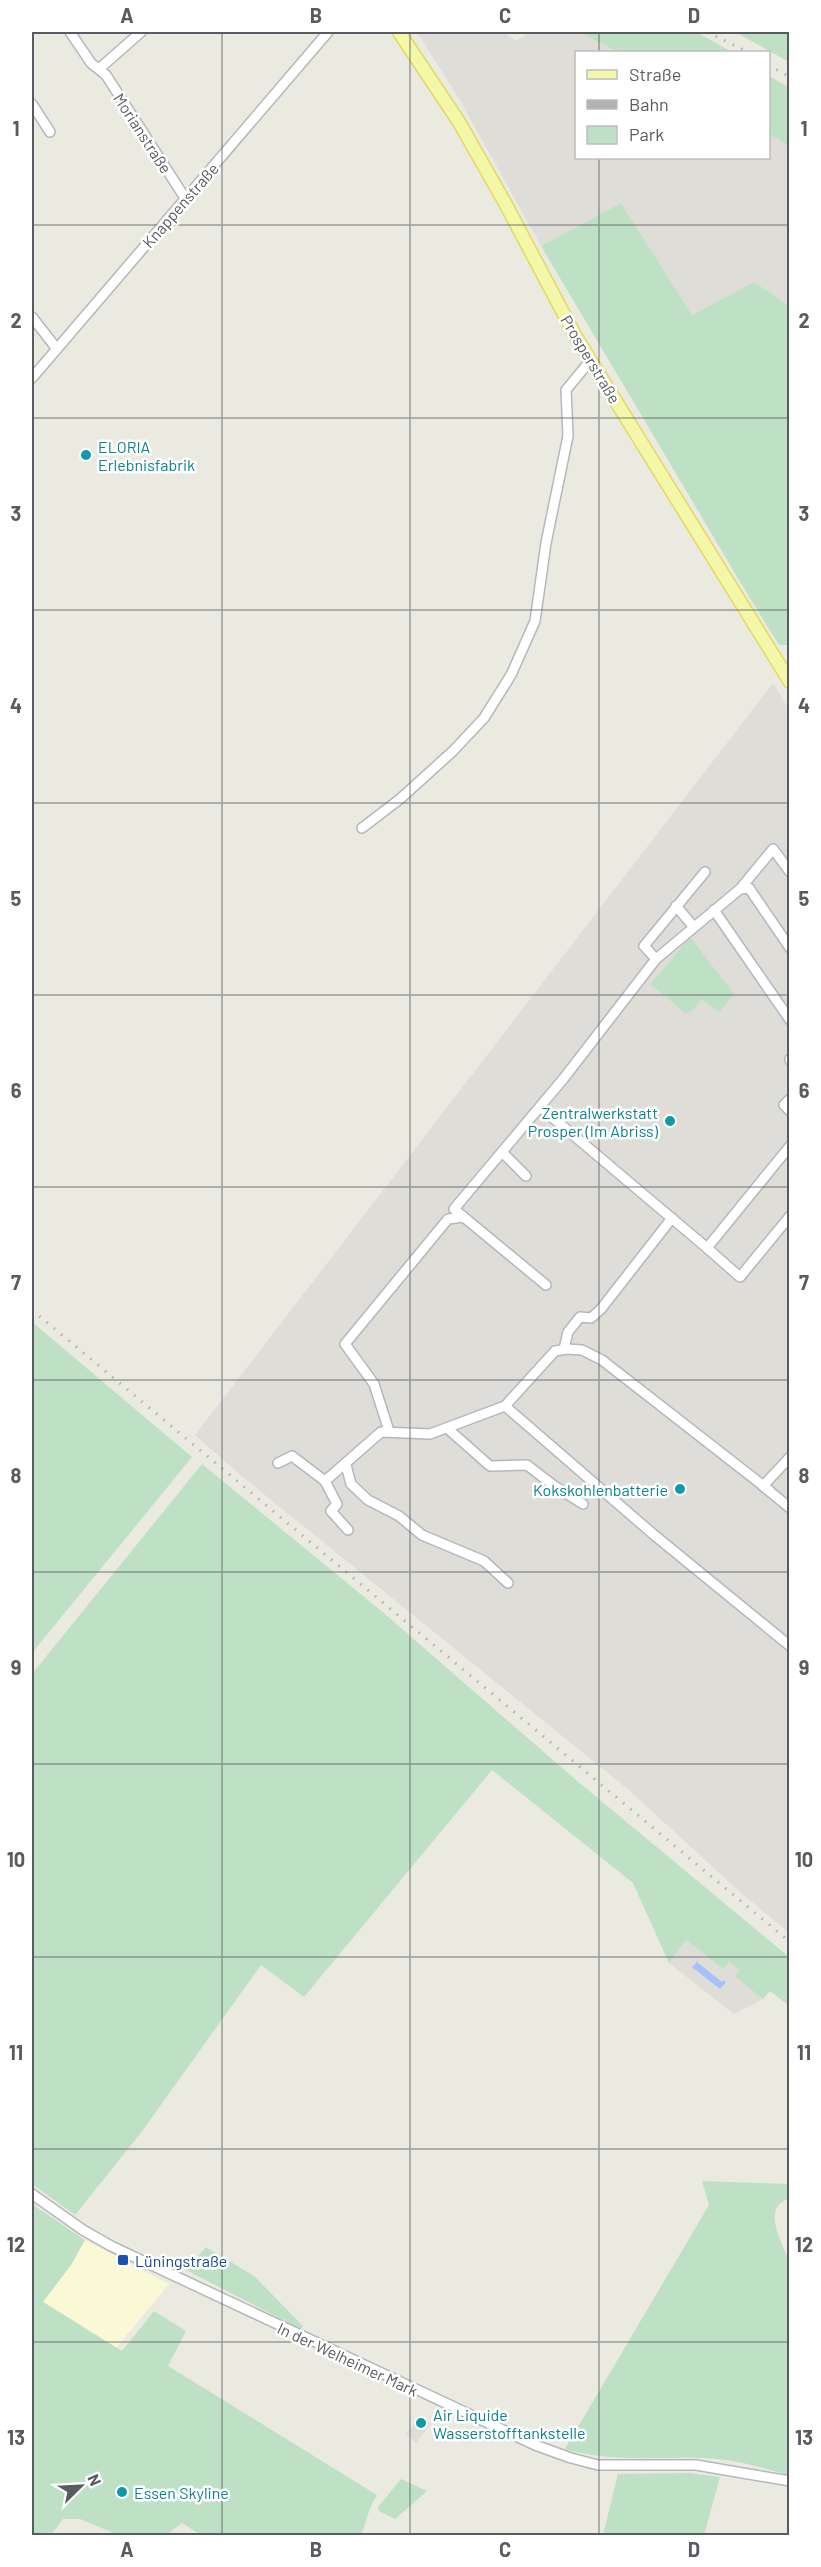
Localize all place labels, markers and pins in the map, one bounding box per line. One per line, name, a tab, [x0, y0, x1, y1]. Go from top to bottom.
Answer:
place label: ELORIA Erlebnisfabrik	[98, 437, 195, 474]
marker: ELORIA Erlebnisfabrik	[79, 448, 93, 462]
place label: Zentralwerkstatt Prosper (Im Abriss)	[528, 1103, 659, 1140]
marker: Zentralwerkstatt Prosper (Im Abriss)	[663, 1114, 677, 1128]
place label: Kokskohlenbatterie	[533, 1480, 668, 1499]
marker: Kokskohlenbatterie	[673, 1482, 687, 1496]
place label: Lüningstraße	[135, 2251, 227, 2270]
marker: Lüningstraße	[116, 2253, 130, 2267]
place label: Air Liquide Wasserstofftankstelle	[433, 2405, 585, 2442]
marker: Air Liquide Wasserstofftankstelle	[414, 2416, 428, 2430]
place label: Essen Skyline	[134, 2483, 229, 2502]
marker: Essen Skyline	[115, 2485, 129, 2499]

